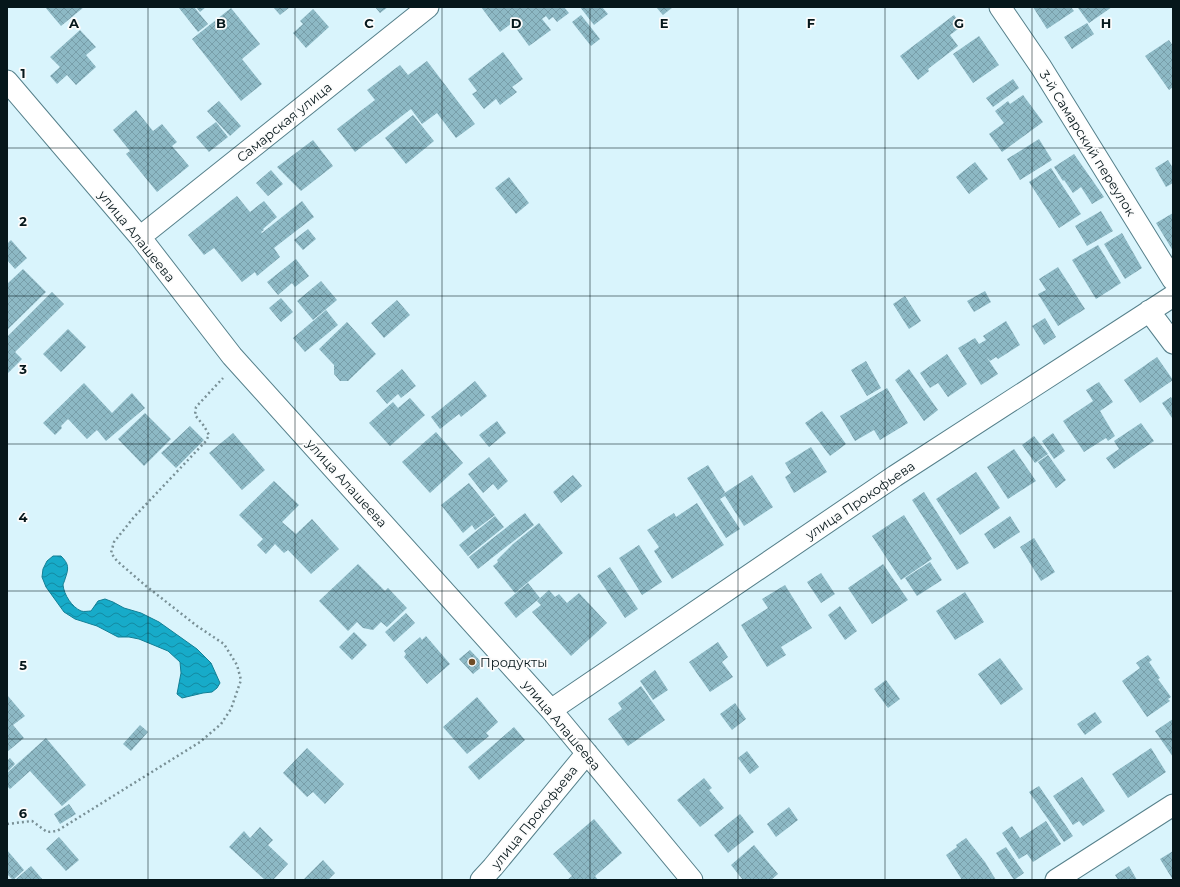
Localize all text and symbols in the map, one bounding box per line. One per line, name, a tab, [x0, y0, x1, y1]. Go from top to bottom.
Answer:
text: A	[68, 15, 80, 31]
text: B	[216, 15, 226, 31]
text: C	[364, 15, 374, 31]
text: D	[511, 15, 522, 31]
text: E	[660, 15, 669, 31]
text: F	[807, 15, 815, 31]
text: G	[954, 15, 964, 31]
text: H	[1101, 15, 1111, 31]
text: 1	[20, 65, 26, 81]
street label: 3-й Самарский переулок	[1036, 67, 1140, 219]
street label: Самарская улица	[233, 79, 335, 165]
street label: улица Алашеева	[95, 186, 179, 285]
text: 2	[19, 213, 27, 229]
text: 3	[18, 361, 27, 377]
street label: улица Алашеева	[303, 435, 391, 530]
street label: улица Прокофьева	[801, 457, 918, 543]
text: 4	[19, 509, 28, 525]
place label: Продукты	[480, 654, 547, 670]
text: 5	[19, 657, 27, 673]
marker: Продукты	[467, 657, 477, 667]
street label: улица Алашеева	[519, 676, 604, 773]
street label: улица Прокофьева	[487, 762, 581, 873]
text: 6	[19, 805, 28, 821]

